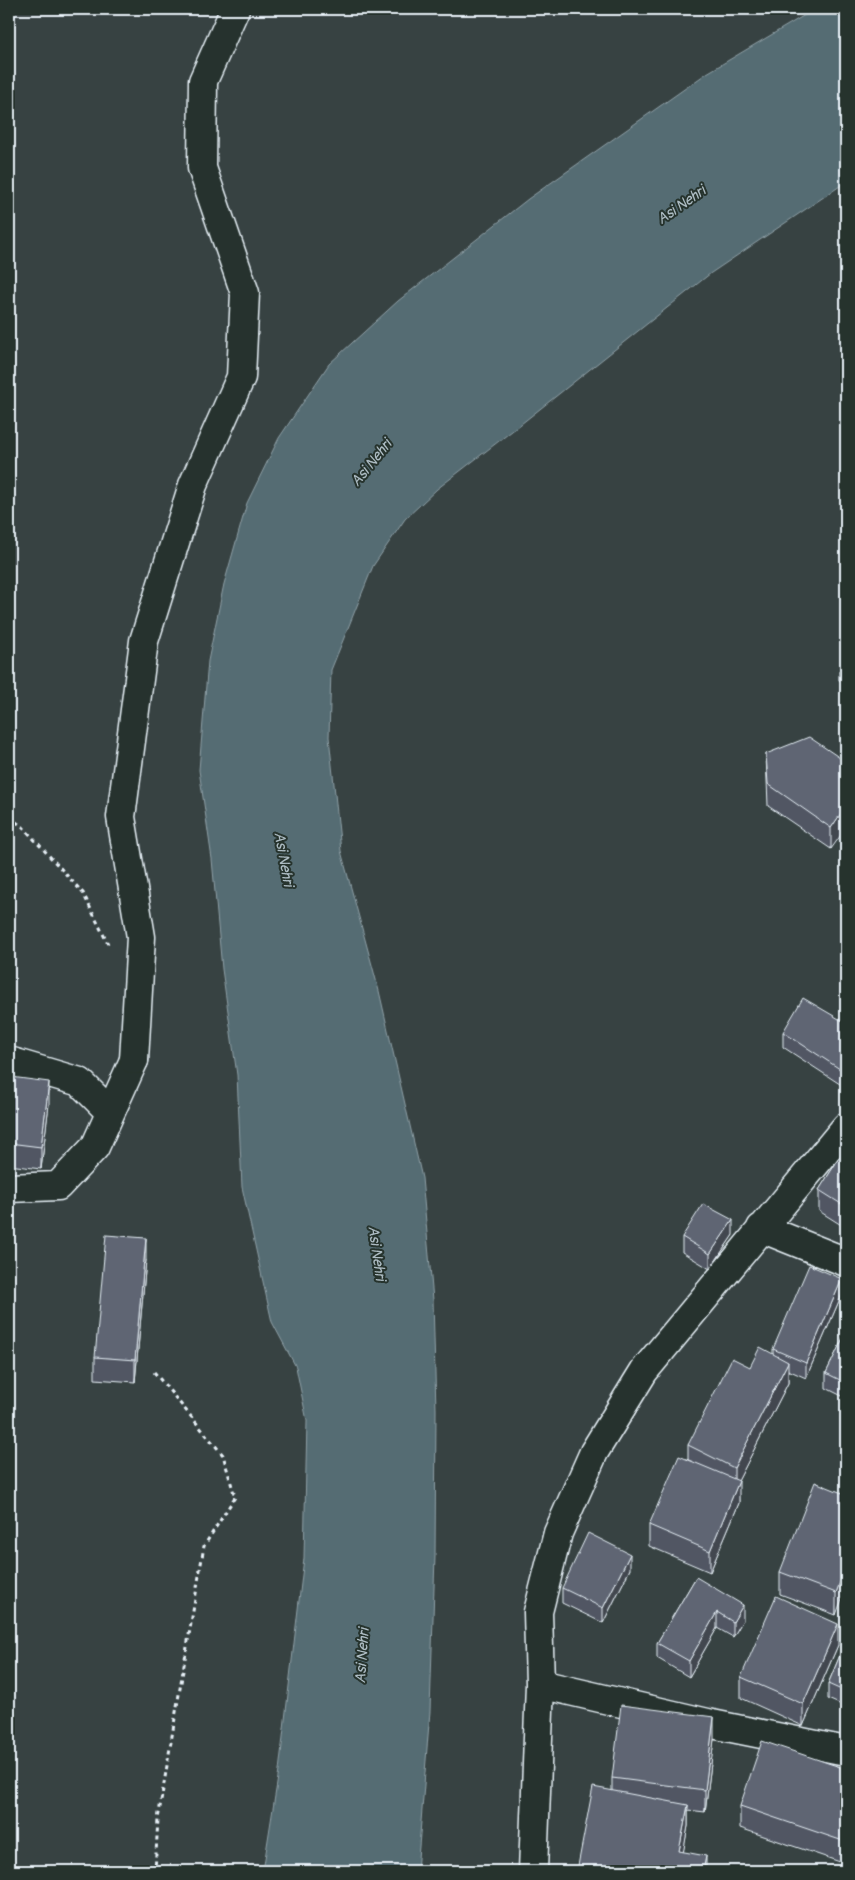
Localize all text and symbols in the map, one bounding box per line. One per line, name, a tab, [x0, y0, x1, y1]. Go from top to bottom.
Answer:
water label: Asi Nehri	[653, 181, 711, 229]
water label: Asi Nehri	[347, 434, 398, 491]
water label: Asi Nehri	[269, 830, 298, 890]
water label: Asi Nehri	[363, 1225, 390, 1284]
water label: Asi Nehri	[351, 1626, 374, 1684]

